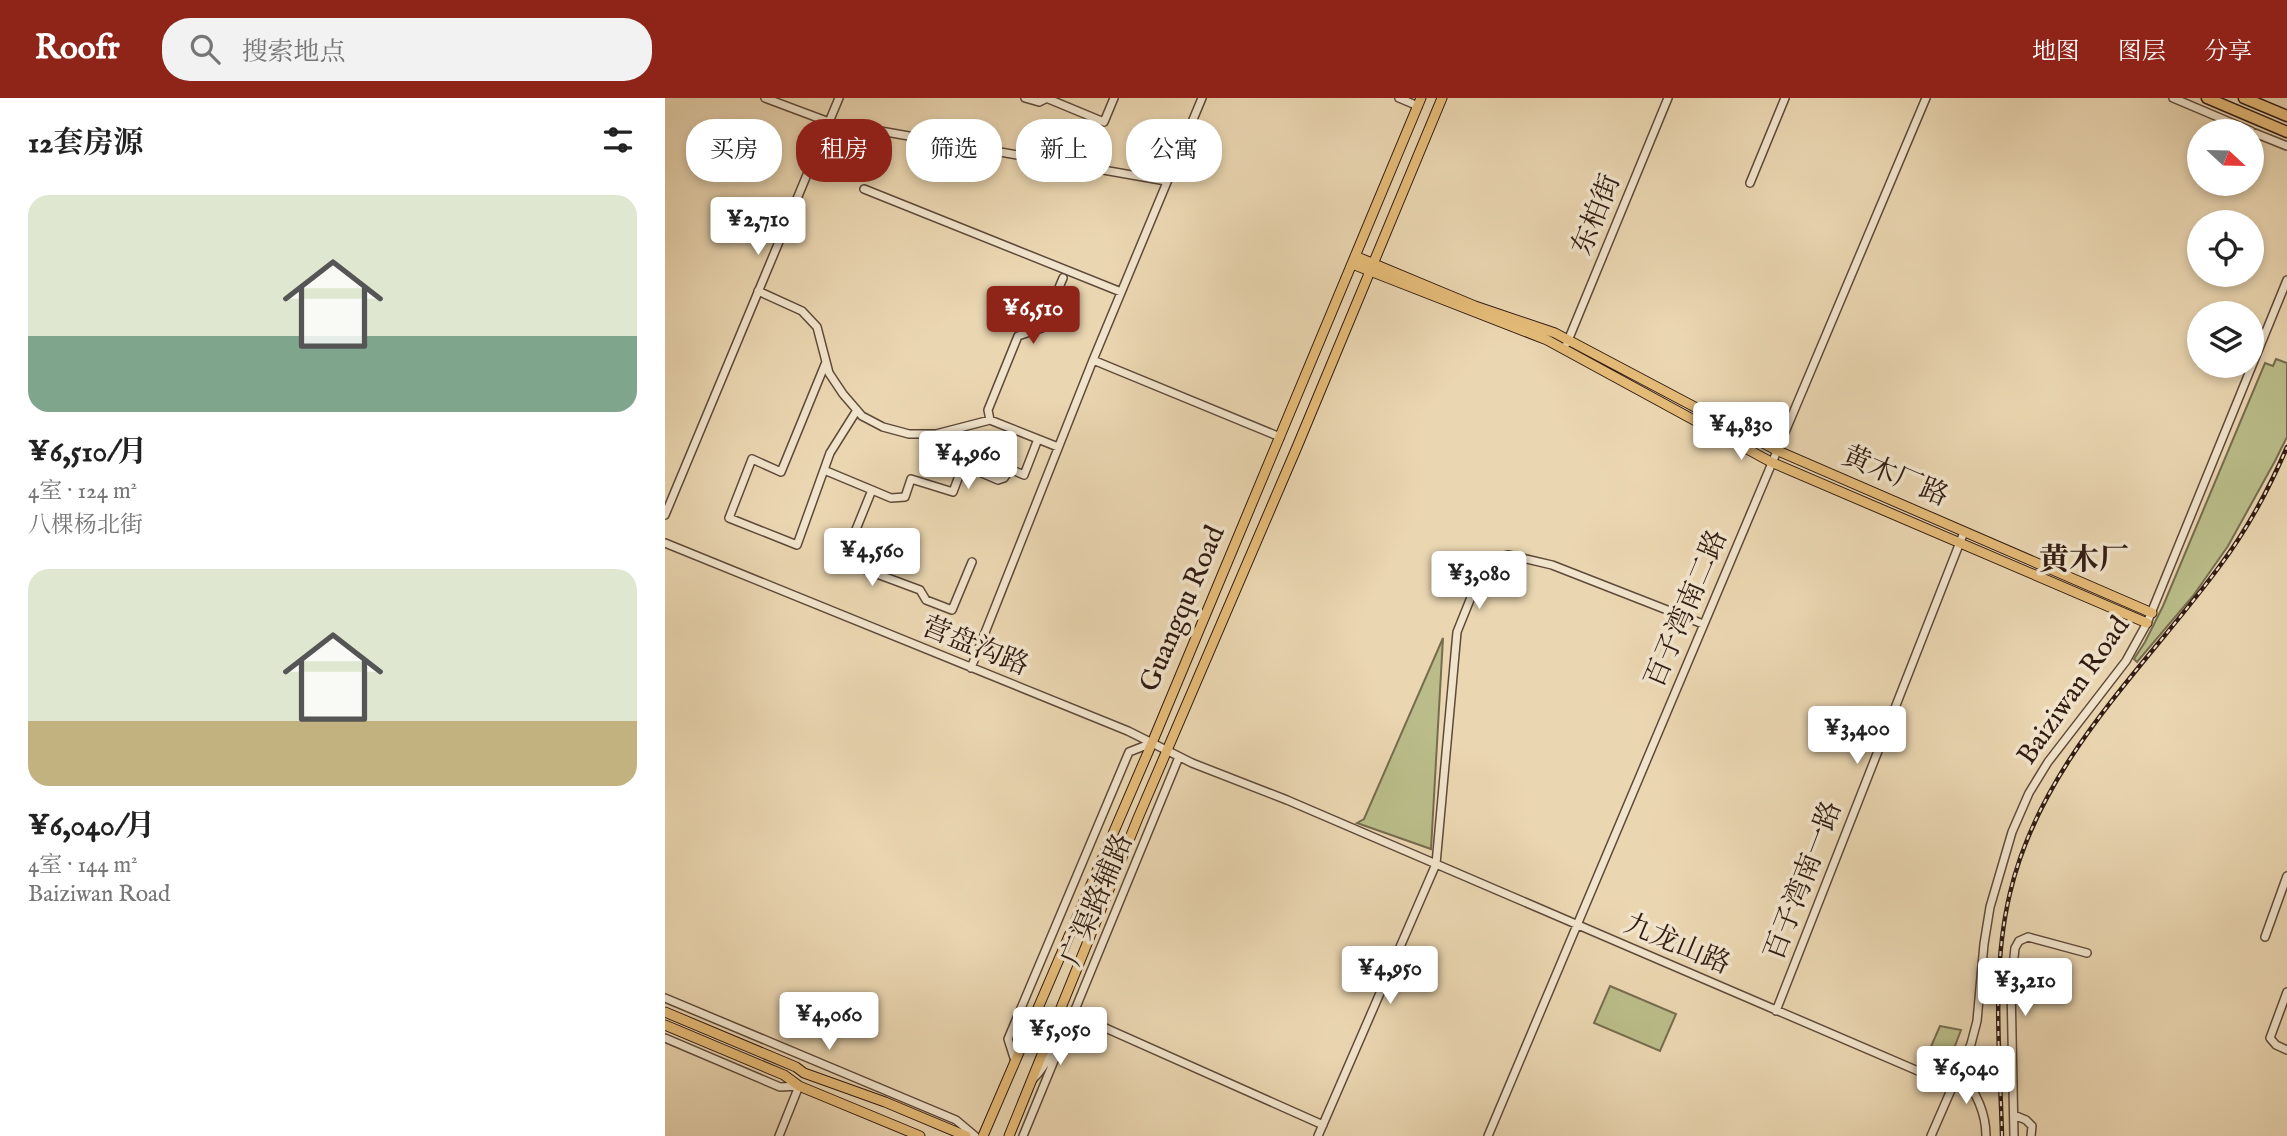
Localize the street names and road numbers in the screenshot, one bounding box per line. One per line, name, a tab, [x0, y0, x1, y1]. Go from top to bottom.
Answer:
street label: 东柏街	[1565, 169, 1629, 261]
street label: 黄木厂路	[1837, 439, 1953, 515]
street label: Guangqu Road	[1132, 521, 1234, 697]
street label: 百子湾南二路	[1638, 525, 1736, 693]
street label: 营盘沟路	[917, 610, 1033, 684]
street label: Baiziwan Road	[2010, 610, 2138, 772]
street label: 百子湾南一路	[1758, 796, 1850, 966]
street label: 广渠路辅路	[1055, 829, 1141, 971]
street label: 九龙山路	[1619, 907, 1735, 983]

